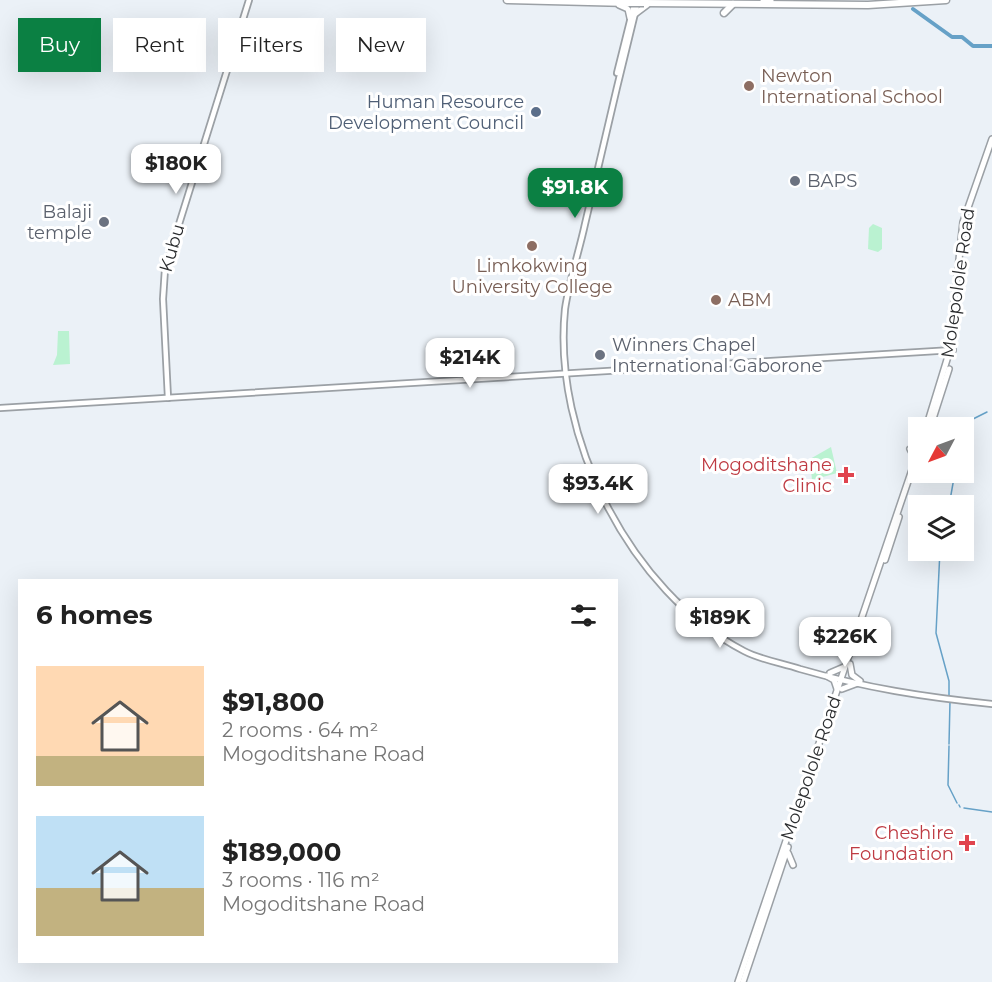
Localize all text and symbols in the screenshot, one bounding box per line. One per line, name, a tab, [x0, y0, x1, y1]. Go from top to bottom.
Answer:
chip: Buy	[18, 18, 101, 72]
chip: Rent	[113, 18, 206, 72]
chip: Filters	[218, 18, 324, 72]
chip: New	[336, 18, 426, 72]
place label: Newton International School	[761, 65, 943, 108]
marker: Newton International School	[742, 79, 756, 93]
place label: Human Resource Development Council	[328, 91, 524, 134]
marker: Human Resource Development Council	[529, 105, 543, 119]
pin: $180K	[134, 144, 218, 195]
text: $180K	[145, 151, 207, 175]
pin: $91.8K	[526, 168, 624, 219]
place label: BAPS	[807, 170, 857, 192]
marker: BAPS	[788, 174, 802, 188]
text: $91.8K	[542, 175, 608, 199]
place label: Balaji temple	[27, 201, 92, 244]
street label: Molepolole Road	[937, 207, 979, 359]
marker: Balaji temple	[97, 215, 111, 229]
street label: Kubu	[155, 221, 189, 275]
marker: Limkokwing University College	[525, 239, 539, 253]
place label: Limkokwing University College	[452, 255, 613, 298]
place label: ABM	[728, 289, 772, 311]
marker: ABM	[709, 293, 723, 307]
place label: Winners Chapel International Gaborone	[612, 334, 823, 377]
pin: $214K	[428, 338, 512, 389]
text: $214K	[440, 345, 500, 369]
marker: Winners Chapel International Gaborone	[593, 348, 607, 362]
north arrow	[908, 417, 974, 483]
map controls	[908, 417, 974, 561]
place label: Mogoditshane Clinic	[701, 454, 832, 497]
pin: $93.4K	[549, 464, 647, 515]
marker: Mogoditshane Clinic	[837, 466, 855, 484]
text: $93.4K	[563, 471, 633, 495]
button: layers	[908, 495, 974, 561]
pin: $189K	[678, 598, 762, 649]
text: 6 homes	[36, 599, 153, 631]
icon: filters	[567, 599, 600, 632]
text: $189K	[689, 605, 751, 629]
pin: $226K	[803, 617, 887, 668]
text: $226K	[813, 624, 877, 648]
text: $91,800	[222, 686, 325, 718]
icon: home	[84, 690, 156, 762]
street label: Molepolole Road	[776, 693, 846, 843]
text: 2 rooms · 64 m²	[222, 718, 378, 742]
text: Mogoditshane Road	[222, 742, 425, 766]
place label: Cheshire Foundation	[849, 822, 954, 865]
marker: Cheshire Foundation	[958, 834, 976, 852]
text: $189,000	[222, 836, 341, 868]
icon: home	[84, 840, 156, 912]
text: 3 rooms · 116 m²	[222, 868, 380, 892]
text: Mogoditshane Road	[222, 892, 425, 916]

